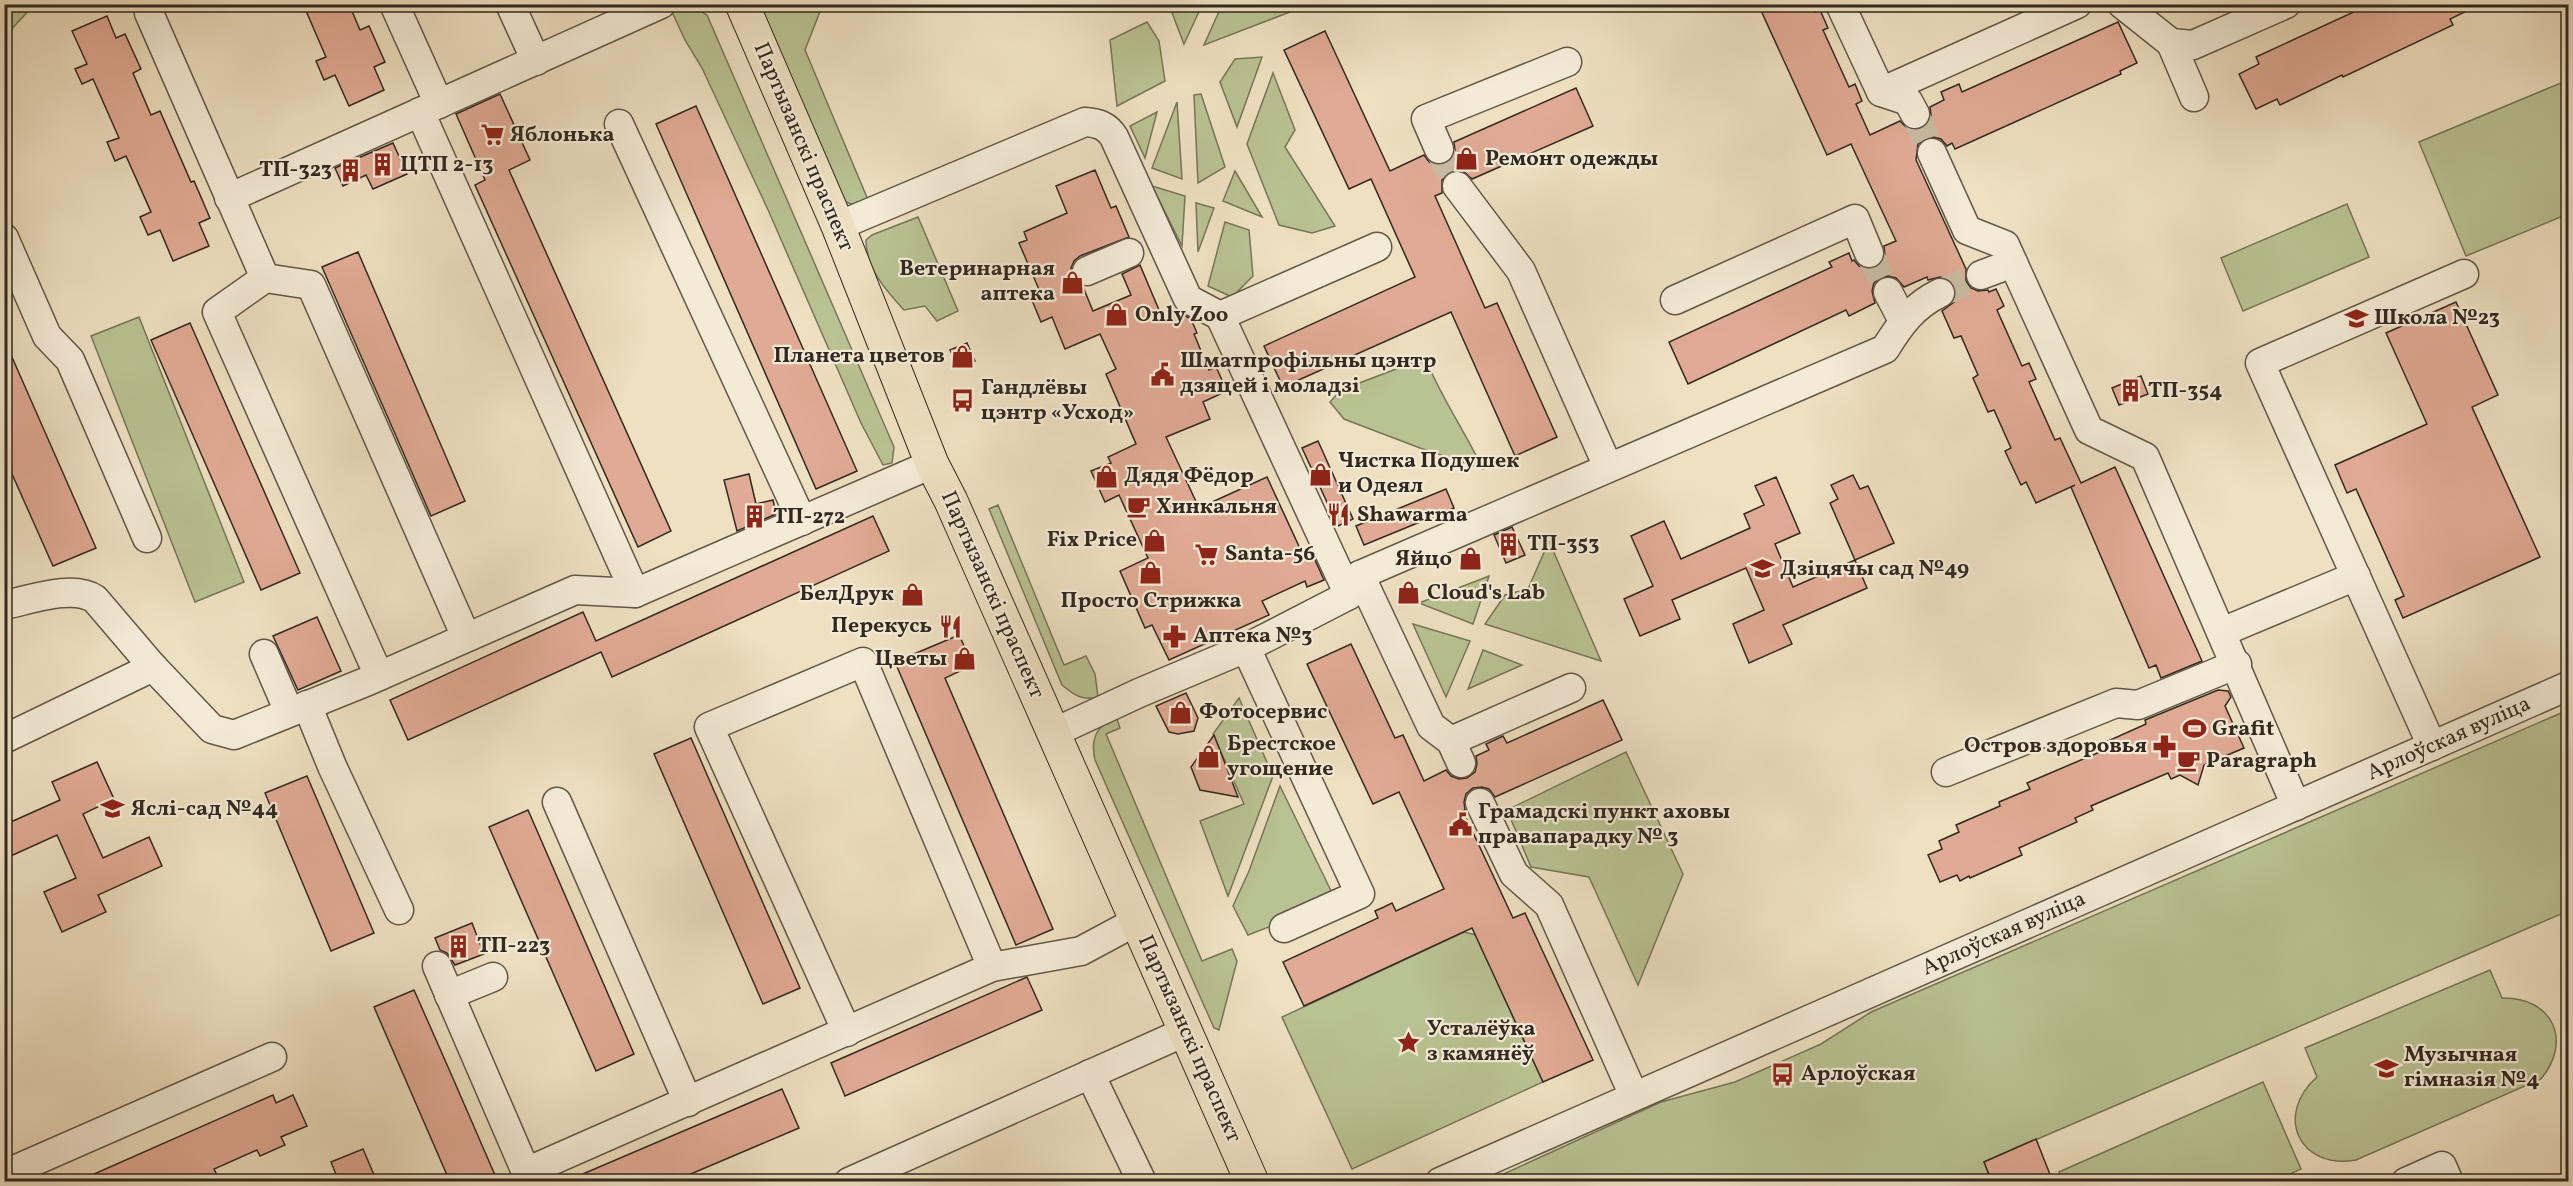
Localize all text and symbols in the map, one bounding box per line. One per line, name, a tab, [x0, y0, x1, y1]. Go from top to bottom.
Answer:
street label: Партызанскі праспект	[745, 38, 861, 256]
place label: Яблонька	[510, 120, 615, 151]
supermarket icon: Яблонька	[479, 122, 505, 148]
place label: Ремонт одежды	[1485, 144, 1658, 175]
shop icon: Ремонт одежды	[1454, 146, 1480, 172]
place label: ЦТП 2-13	[400, 150, 493, 181]
building icon: ЦТП 2-13	[369, 152, 395, 178]
place label: ТП-323	[259, 155, 332, 186]
building icon: ТП-323	[337, 157, 363, 183]
place label: Ветеринарная аптека	[899, 254, 1055, 310]
shop icon: Ветеринарная аптека	[1060, 269, 1086, 295]
place label: Only Zoo	[1135, 300, 1228, 331]
shop icon: Only Zoo	[1104, 302, 1130, 328]
place label: Школа №23	[2374, 303, 2500, 334]
school or university icon: Школа №23	[2343, 305, 2369, 331]
place label: Планета цветов	[773, 341, 945, 372]
shop icon: Планета цветов	[950, 343, 976, 369]
place label: Шматпрофільны цэнтр дзяцей і моладзі	[1180, 346, 1436, 402]
public building icon: Шматпрофільны цэнтр дзяцей і моладзі	[1149, 361, 1175, 387]
place label: Гандлёвы цэнтр «Усход»	[981, 373, 1134, 429]
place label: ТП-354	[2148, 376, 2223, 407]
building icon: ТП-354	[2117, 378, 2143, 404]
bus stop icon: Гандлёвы цэнтр «Усход»	[950, 388, 976, 414]
place label: Чистка Подушек и Одеял	[1338, 446, 1520, 502]
place label: Дядя Фёдор	[1124, 461, 1254, 492]
shop icon: Чистка Подушек и Одеял	[1307, 461, 1333, 487]
shop icon: Дядя Фёдор	[1093, 463, 1119, 489]
street label: Партызанскі праспект	[932, 486, 1052, 704]
place label: Хинкальня	[1156, 492, 1277, 523]
cafe icon: Хинкальня	[1125, 494, 1151, 520]
place label: Shawarma	[1357, 500, 1468, 531]
place label: ТП-272	[773, 502, 845, 533]
restaurant icon: Shawarma	[1326, 502, 1352, 528]
building icon: ТП-272	[742, 504, 768, 530]
place label: Fix Price	[1047, 525, 1137, 556]
shop icon: Fix Price	[1142, 527, 1168, 553]
place label: ТП-353	[1527, 529, 1599, 560]
building icon: ТП-353	[1496, 531, 1522, 557]
place label: Santa-56	[1225, 539, 1315, 570]
supermarket icon: Santa-56	[1194, 541, 1220, 567]
place label: Яйцо	[1395, 544, 1452, 575]
shop icon: Яйцо	[1457, 546, 1483, 572]
place label: Дзіцячы сад №49	[1780, 554, 1969, 585]
school or university icon: Дзіцячы сад №49	[1749, 556, 1775, 582]
shop icon: Просто Стрижка	[1138, 559, 1164, 585]
place label: Cloud's Lab	[1427, 578, 1545, 609]
place label: БелДрук	[800, 579, 894, 610]
shop icon: Cloud's Lab	[1396, 580, 1422, 606]
shop icon: БелДрук	[899, 581, 925, 607]
place label: Просто Стрижка	[1061, 586, 1241, 617]
place label: Перекусь	[831, 611, 932, 642]
restaurant icon: Перекусь	[937, 613, 963, 639]
place label: Аптека №3	[1193, 621, 1312, 652]
pharmacy icon: Аптека №3	[1162, 623, 1188, 649]
place label: Цветы	[875, 644, 947, 675]
shop icon: Цветы	[952, 646, 978, 672]
street label: Арлоўская вуліца	[2362, 689, 2536, 789]
place label: Фотосервис	[1199, 697, 1327, 728]
shop icon: Фотосервис	[1168, 699, 1194, 725]
place label: Grafit	[2212, 714, 2274, 745]
sports icon: Grafit	[2181, 716, 2207, 742]
place label: Брестское угощение	[1227, 729, 1336, 785]
place label: Остров здоровья	[1964, 731, 2147, 762]
pharmacy icon: Остров здоровья	[2152, 733, 2178, 759]
shop icon: Брестское угощение	[1196, 744, 1222, 770]
place label: Paragraph	[2206, 746, 2317, 777]
cafe icon: Paragraph	[2175, 748, 2201, 774]
place label: Яслі-сад №44	[131, 794, 278, 825]
school or university icon: Яслі-сад №44	[100, 796, 126, 822]
place label: Грамадскі пункт аховы правапарадку № 3	[1478, 797, 1730, 853]
public building icon: Грамадскі пункт аховы правапарадку № 3	[1447, 812, 1473, 838]
street label: Арлоўская вуліца	[1917, 884, 2091, 984]
street label: Партызанскі праспект	[1129, 930, 1249, 1148]
place label: ТП-223	[477, 931, 550, 962]
building icon: ТП-223	[446, 933, 472, 959]
place label: Усталёўка з камянёў	[1427, 1014, 1536, 1070]
place icon: Усталёўка з камянёў	[1396, 1029, 1422, 1055]
place label: Музычная гімназія №4	[2404, 1040, 2540, 1096]
school or university icon: Музычная гімназія №4	[2373, 1055, 2399, 1081]
place label: Арлоўская	[1801, 1059, 1916, 1090]
bus stop icon: Арлоўская	[1770, 1061, 1796, 1087]

